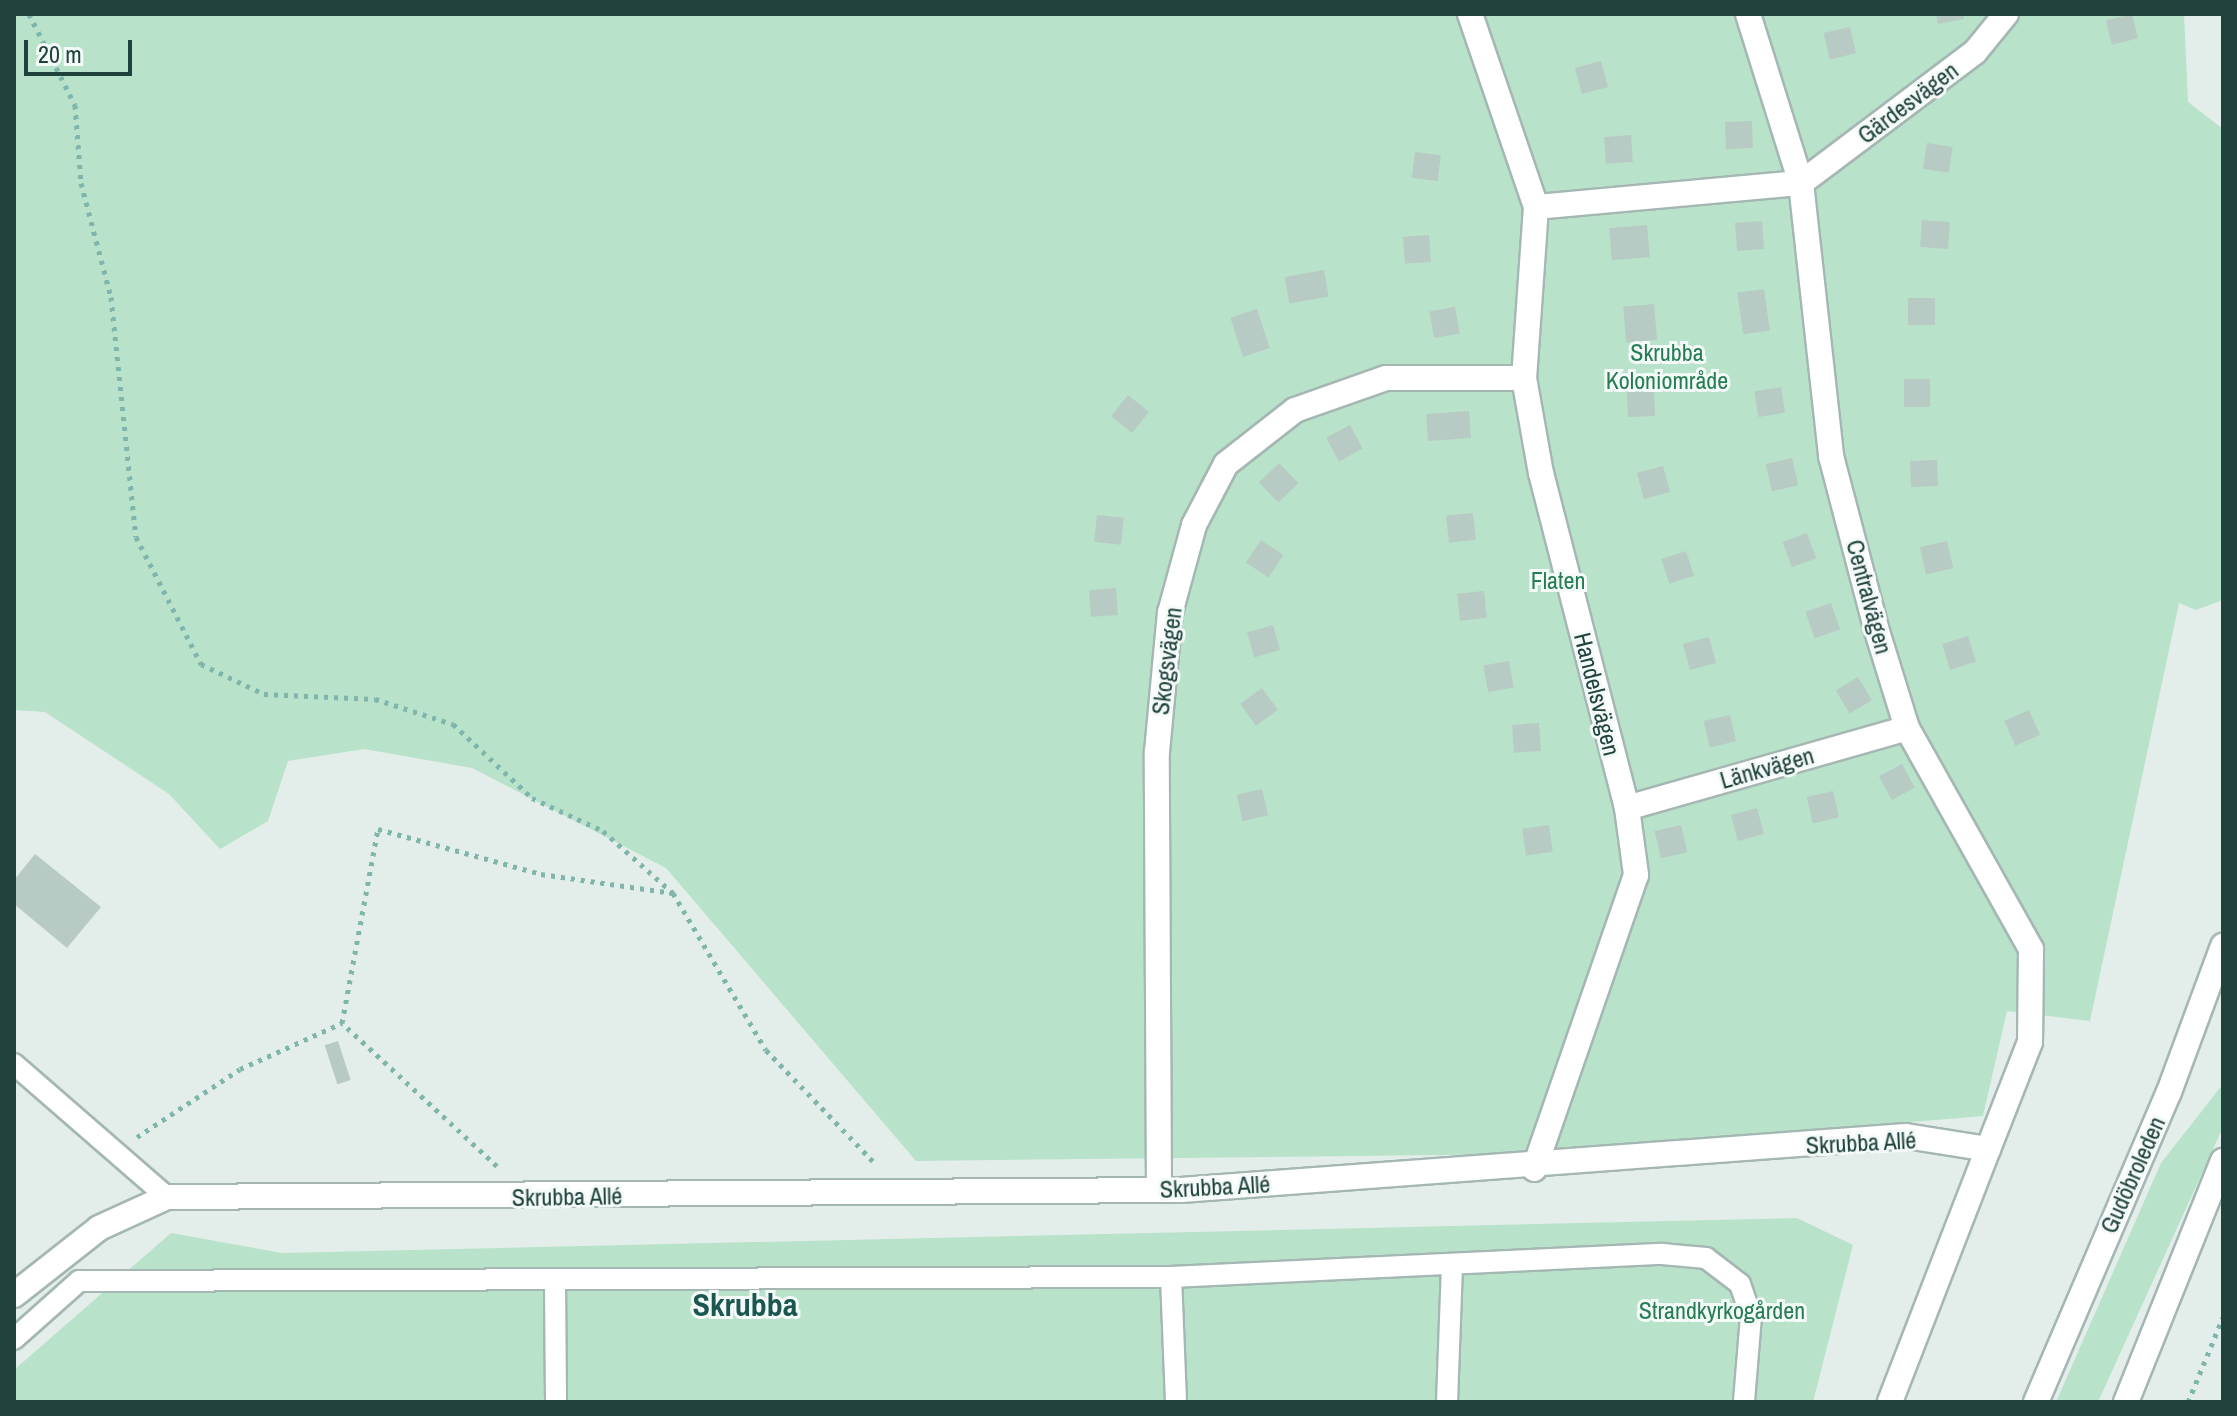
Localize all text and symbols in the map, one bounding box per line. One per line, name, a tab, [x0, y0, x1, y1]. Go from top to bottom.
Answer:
scale bar	[28, 24, 136, 74]
text: 20 m	[38, 38, 82, 70]
street label: Gärdesvägen	[1852, 56, 1964, 150]
park label: Skrubba Koloniområde	[1606, 339, 1728, 395]
street label: Centralvägen	[1840, 537, 1898, 657]
park label: Flaten	[1531, 567, 1585, 595]
street label: Skogsvägen	[1146, 605, 1188, 717]
street label: Handelsvägen	[1568, 629, 1626, 759]
street label: Länkvägen	[1717, 741, 1817, 795]
street label: Gudöbroleden	[2094, 1112, 2172, 1238]
street label: Skrubba Allé	[1805, 1126, 1917, 1160]
street label: Skrubba Allé	[1159, 1170, 1271, 1204]
street label: Skrubba Allé	[511, 1182, 623, 1212]
district label: Skrubba	[693, 1286, 797, 1324]
park label: Strandkyrkogården	[1639, 1297, 1805, 1325]

